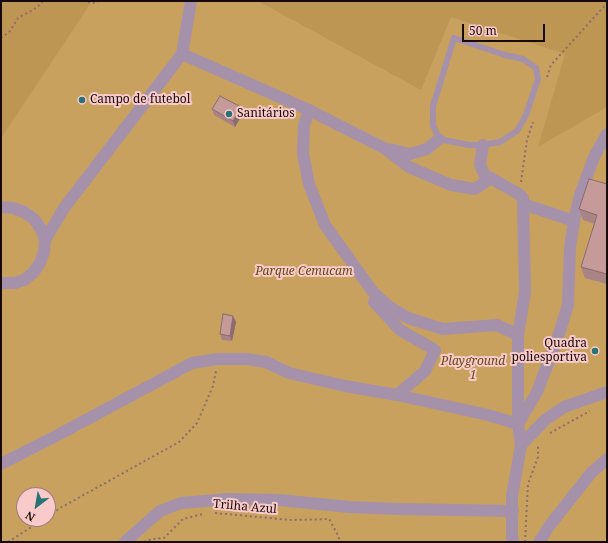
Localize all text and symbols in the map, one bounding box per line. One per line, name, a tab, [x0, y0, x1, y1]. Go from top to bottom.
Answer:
scale bar	[464, 16, 547, 42]
text: 50 m	[469, 22, 497, 39]
place label: Campo de futebol	[90, 93, 190, 107]
marker: Campo de futebol	[77, 95, 87, 105]
place label: Sanitários	[237, 107, 295, 121]
marker: Sanitários	[224, 109, 234, 119]
park label: Parque Cemucam	[255, 265, 353, 279]
place label: Quadra poliesportiva	[512, 337, 587, 365]
marker: Quadra poliesportiva	[590, 346, 600, 356]
park label: Playground 1	[441, 355, 505, 383]
north arrow	[16, 487, 56, 527]
street label: Trilha Azul	[212, 497, 278, 517]
text: N	[23, 508, 38, 526]

